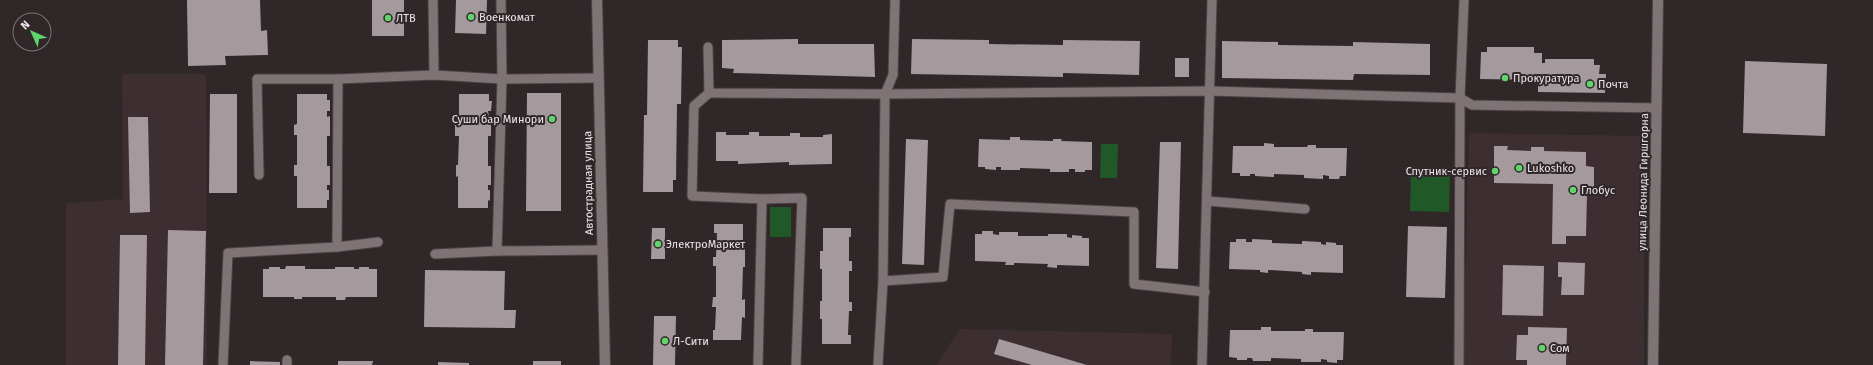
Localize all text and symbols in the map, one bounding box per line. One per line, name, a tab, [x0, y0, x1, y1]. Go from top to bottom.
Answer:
place label: Военкомат	[479, 11, 535, 24]
north arrow	[12, 12, 52, 52]
place label: ЛТВ	[396, 12, 416, 25]
marker: Военкомат	[466, 12, 476, 22]
marker: ЛТВ	[383, 13, 393, 23]
text: N	[18, 18, 32, 32]
place label: Прокуратура	[1513, 72, 1579, 85]
marker: Прокуратура	[1500, 73, 1510, 83]
place label: Почта	[1598, 78, 1628, 91]
marker: Почта	[1585, 79, 1595, 89]
place label: Суши бар Минори	[452, 113, 544, 126]
street label: улица Леонида Гиршгорна	[1636, 113, 1651, 251]
marker: Суши бар Минори	[547, 114, 557, 124]
street label: Автострадная улица	[581, 131, 596, 235]
place label: Lukoshko	[1527, 162, 1574, 175]
marker: Lukoshko	[1514, 163, 1524, 173]
place label: Спутник-сервис	[1406, 165, 1487, 178]
marker: Спутник-сервис	[1490, 166, 1500, 176]
place label: Глобус	[1581, 184, 1615, 197]
marker: Глобус	[1568, 185, 1578, 195]
place label: ЭлектроМаркет	[666, 238, 745, 251]
marker: ЭлектроМаркет	[653, 239, 663, 249]
place label: Л-Сити	[673, 335, 709, 348]
marker: Л-Сити	[660, 336, 670, 346]
place label: Сом	[1550, 342, 1570, 355]
marker: Сом	[1537, 343, 1547, 353]

